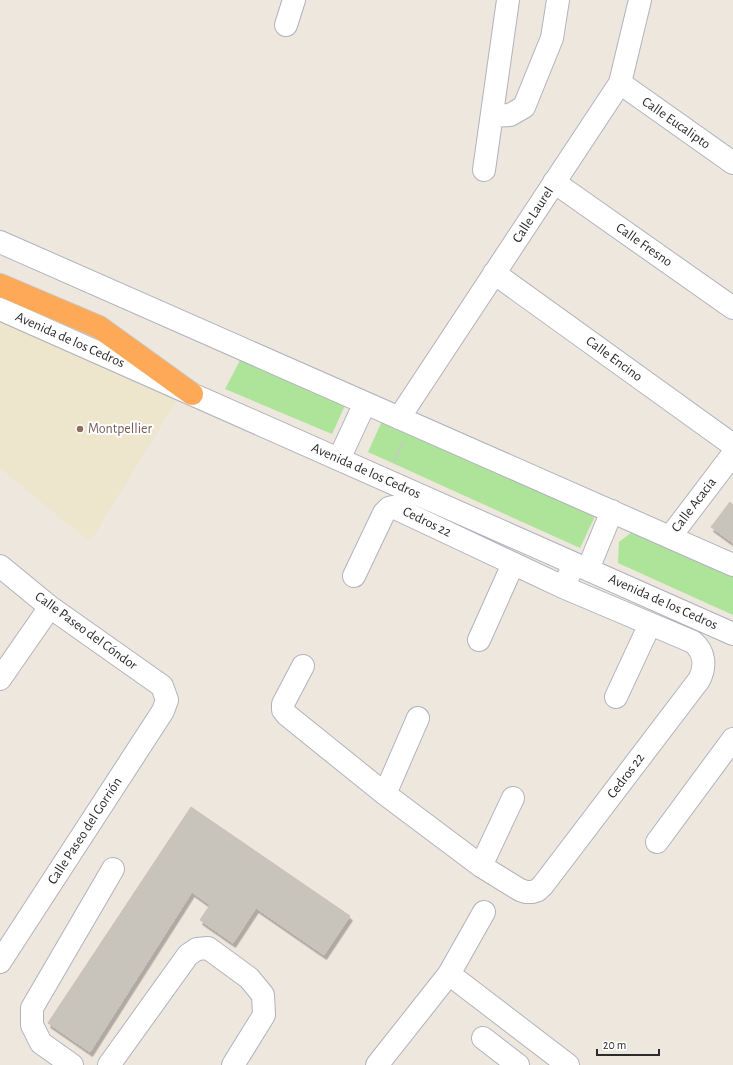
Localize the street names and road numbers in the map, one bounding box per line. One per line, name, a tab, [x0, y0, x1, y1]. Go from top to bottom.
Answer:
street label: Calle Eucalipto	[639, 94, 713, 152]
street label: Calle Laurel	[510, 185, 556, 245]
street label: Calle Fresno	[613, 221, 675, 270]
street label: Avenida de los Cedros	[13, 310, 127, 370]
street label: Calle Encino	[583, 334, 645, 384]
street label: Avenida de los Cedros	[309, 441, 423, 501]
street label: Calle Acacia	[669, 475, 719, 535]
street label: Cedros 22	[400, 504, 454, 540]
street label: Avenida de los Cedros	[606, 572, 720, 632]
street label: Calle Paseo del Cóndor	[32, 589, 140, 673]
street label: Cedros 22	[605, 751, 647, 801]
street label: Calle Paseo del Gorrión	[45, 775, 125, 887]

